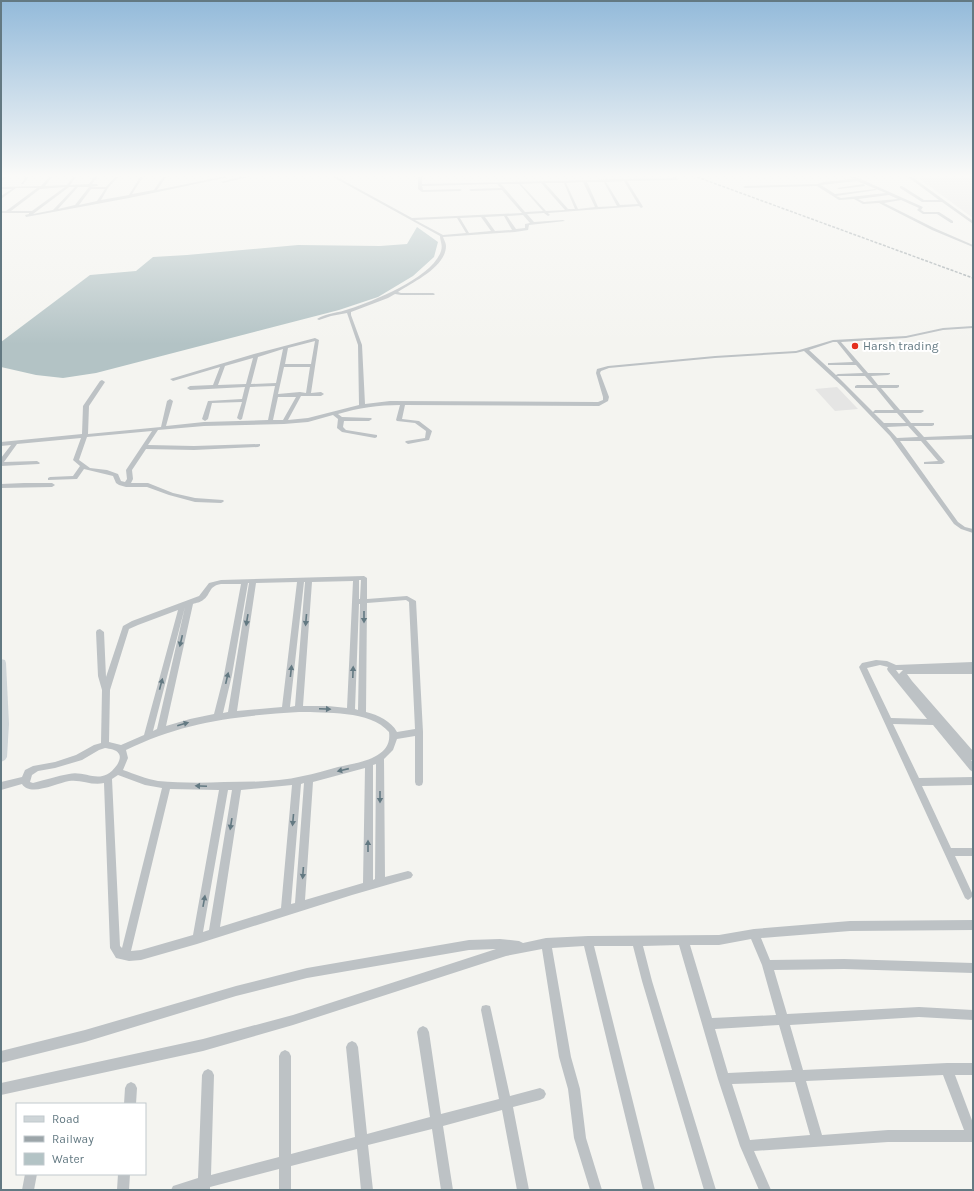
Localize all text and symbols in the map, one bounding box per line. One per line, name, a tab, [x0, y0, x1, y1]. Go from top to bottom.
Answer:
place label: Harsh trading	[863, 339, 939, 353]
marker: Harsh trading	[850, 341, 860, 351]
one-way arrow	[361, 611, 367, 624]
one-way arrow	[303, 613, 310, 626]
one-way arrow	[244, 614, 250, 626]
one-way arrow	[178, 635, 184, 647]
one-way arrow	[287, 665, 294, 677]
one-way arrow	[349, 666, 356, 678]
one-way arrow	[225, 672, 231, 685]
one-way arrow	[159, 678, 165, 690]
one-way arrow	[319, 706, 332, 712]
one-way arrow	[176, 721, 189, 727]
one-way arrow	[337, 768, 350, 774]
one-way arrow	[194, 783, 207, 789]
one-way arrow	[377, 791, 383, 804]
one-way arrow	[290, 814, 297, 826]
one-way arrow	[228, 818, 234, 830]
one-way arrow	[365, 840, 372, 852]
one-way arrow	[299, 867, 306, 879]
one-way arrow	[201, 894, 207, 907]
legend	[16, 1103, 146, 1175]
text: Road	[52, 1112, 80, 1126]
text: Railway	[52, 1132, 94, 1146]
text: Water	[52, 1152, 85, 1166]

